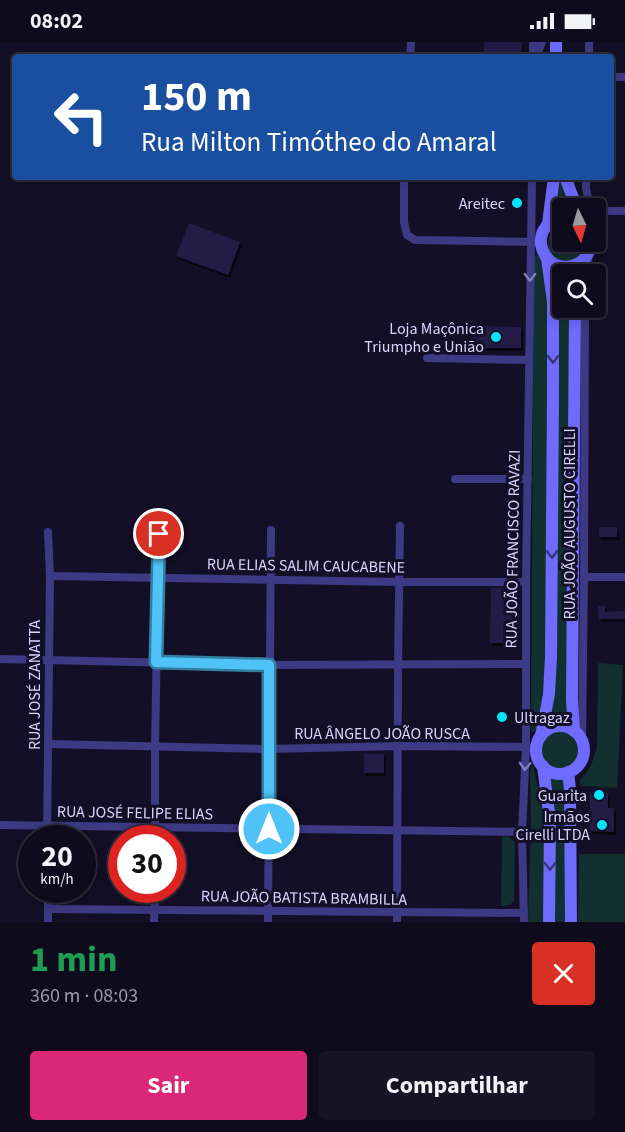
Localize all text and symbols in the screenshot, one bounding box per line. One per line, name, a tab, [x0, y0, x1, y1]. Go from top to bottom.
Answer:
text: 08:02	[30, 5, 83, 37]
text: 150 m	[141, 67, 252, 127]
icon: left	[42, 78, 120, 156]
text: Rua Milton Timótheo do Amaral	[141, 123, 497, 162]
place label: Areitec	[459, 193, 505, 215]
marker: Areitec	[510, 196, 524, 210]
north arrow	[552, 198, 606, 252]
map controls	[552, 198, 606, 318]
button: search	[552, 264, 606, 318]
one-way arrow	[524, 273, 537, 282]
place label: Loja Maçônica Triumpho e União	[364, 318, 484, 358]
marker: Loja Maçônica Triumpho e União	[489, 330, 503, 344]
one-way arrow	[547, 354, 559, 363]
street label: RUA JOÃO AUGUSTO CIRELLI	[559, 428, 581, 620]
street label: RUA JOÃO FRANCISCO RAVAZI	[500, 449, 526, 649]
pin	[133, 508, 184, 559]
icon: arrive	[142, 517, 175, 550]
one-way arrow	[546, 549, 558, 558]
street label: RUA ELIAS SALIM CAUCABENE	[207, 553, 405, 579]
street label: RUA JOSÉ ZANATTA	[24, 620, 46, 750]
place label: Ultragaz	[514, 707, 570, 729]
marker: Ultragaz	[495, 710, 509, 724]
street label: RUA ÂNGELO JOÃO RUSCA	[294, 723, 470, 745]
one-way arrow	[519, 762, 531, 771]
place label: Guarita	[538, 785, 587, 807]
marker: Guarita	[592, 788, 606, 802]
position arrow	[237, 797, 301, 861]
street label: RUA JOSÉ FELIPE ELIAS	[57, 801, 213, 825]
place label: Irmãos Cirelli LTDA	[516, 806, 590, 846]
marker: Irmãos Cirelli LTDA	[595, 818, 609, 832]
speed limit sign: 30	[108, 825, 186, 903]
text: 20	[41, 835, 73, 878]
one-way arrow	[544, 862, 556, 871]
text: km/h	[40, 869, 74, 890]
street label: RUA JOÃO BATISTA BRAMBILLA	[201, 885, 408, 911]
text: 1 min	[30, 934, 118, 985]
button: close	[532, 942, 595, 1005]
text: 360 m · 08:03	[30, 982, 138, 1010]
button: Sair	[30, 1051, 307, 1120]
button: Compartilhar	[319, 1051, 595, 1120]

